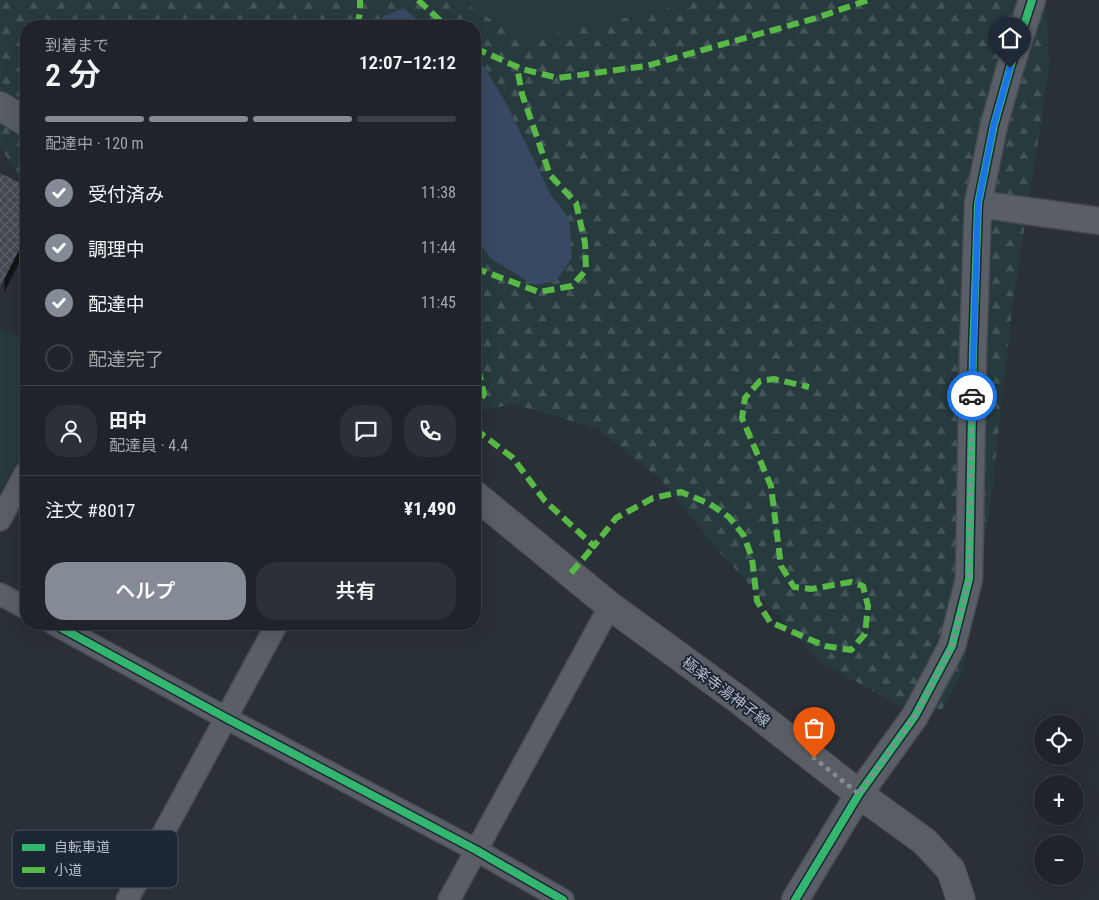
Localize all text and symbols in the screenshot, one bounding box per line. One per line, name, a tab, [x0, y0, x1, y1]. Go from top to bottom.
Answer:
pin	[989, 17, 1031, 68]
icon: home	[996, 24, 1024, 52]
text: 到着まで	[45, 36, 109, 55]
text: 12:07–12:12	[359, 51, 456, 74]
text: 2 分	[45, 56, 100, 94]
text: 配達中 · 120 m	[45, 134, 144, 153]
icon: check	[45, 179, 73, 207]
text: 受付済み	[88, 183, 164, 206]
text: 11:38	[421, 183, 456, 202]
icon: check	[45, 234, 73, 262]
text: 調理中	[88, 238, 145, 261]
text: 11:44	[421, 238, 456, 257]
icon: check	[45, 289, 73, 317]
text: 配達中	[88, 293, 145, 316]
text: 11:45	[421, 293, 456, 312]
text: 配達完了	[88, 348, 164, 371]
courier	[947, 371, 997, 421]
icon: car	[958, 382, 986, 410]
button: person	[45, 405, 97, 457]
button: chat	[340, 405, 392, 457]
button: phone	[404, 405, 456, 457]
text: 田中	[109, 409, 147, 432]
text: 配達員 · 4.4	[109, 436, 188, 455]
text: ¥1,490	[404, 497, 456, 520]
text: 注文 #8017	[45, 499, 135, 522]
button: ヘルプ	[45, 562, 246, 620]
button: 共有	[256, 562, 456, 620]
street label: 極楽寺湯神子線	[679, 653, 773, 731]
pin	[793, 707, 835, 758]
icon: bag	[800, 714, 828, 742]
map controls	[1034, 715, 1084, 885]
button: locate	[1034, 715, 1084, 765]
button: +	[1034, 775, 1084, 825]
legend	[12, 830, 178, 888]
button: −	[1034, 835, 1084, 885]
text: 自転車道	[54, 839, 110, 855]
text: 小道	[54, 862, 82, 878]

